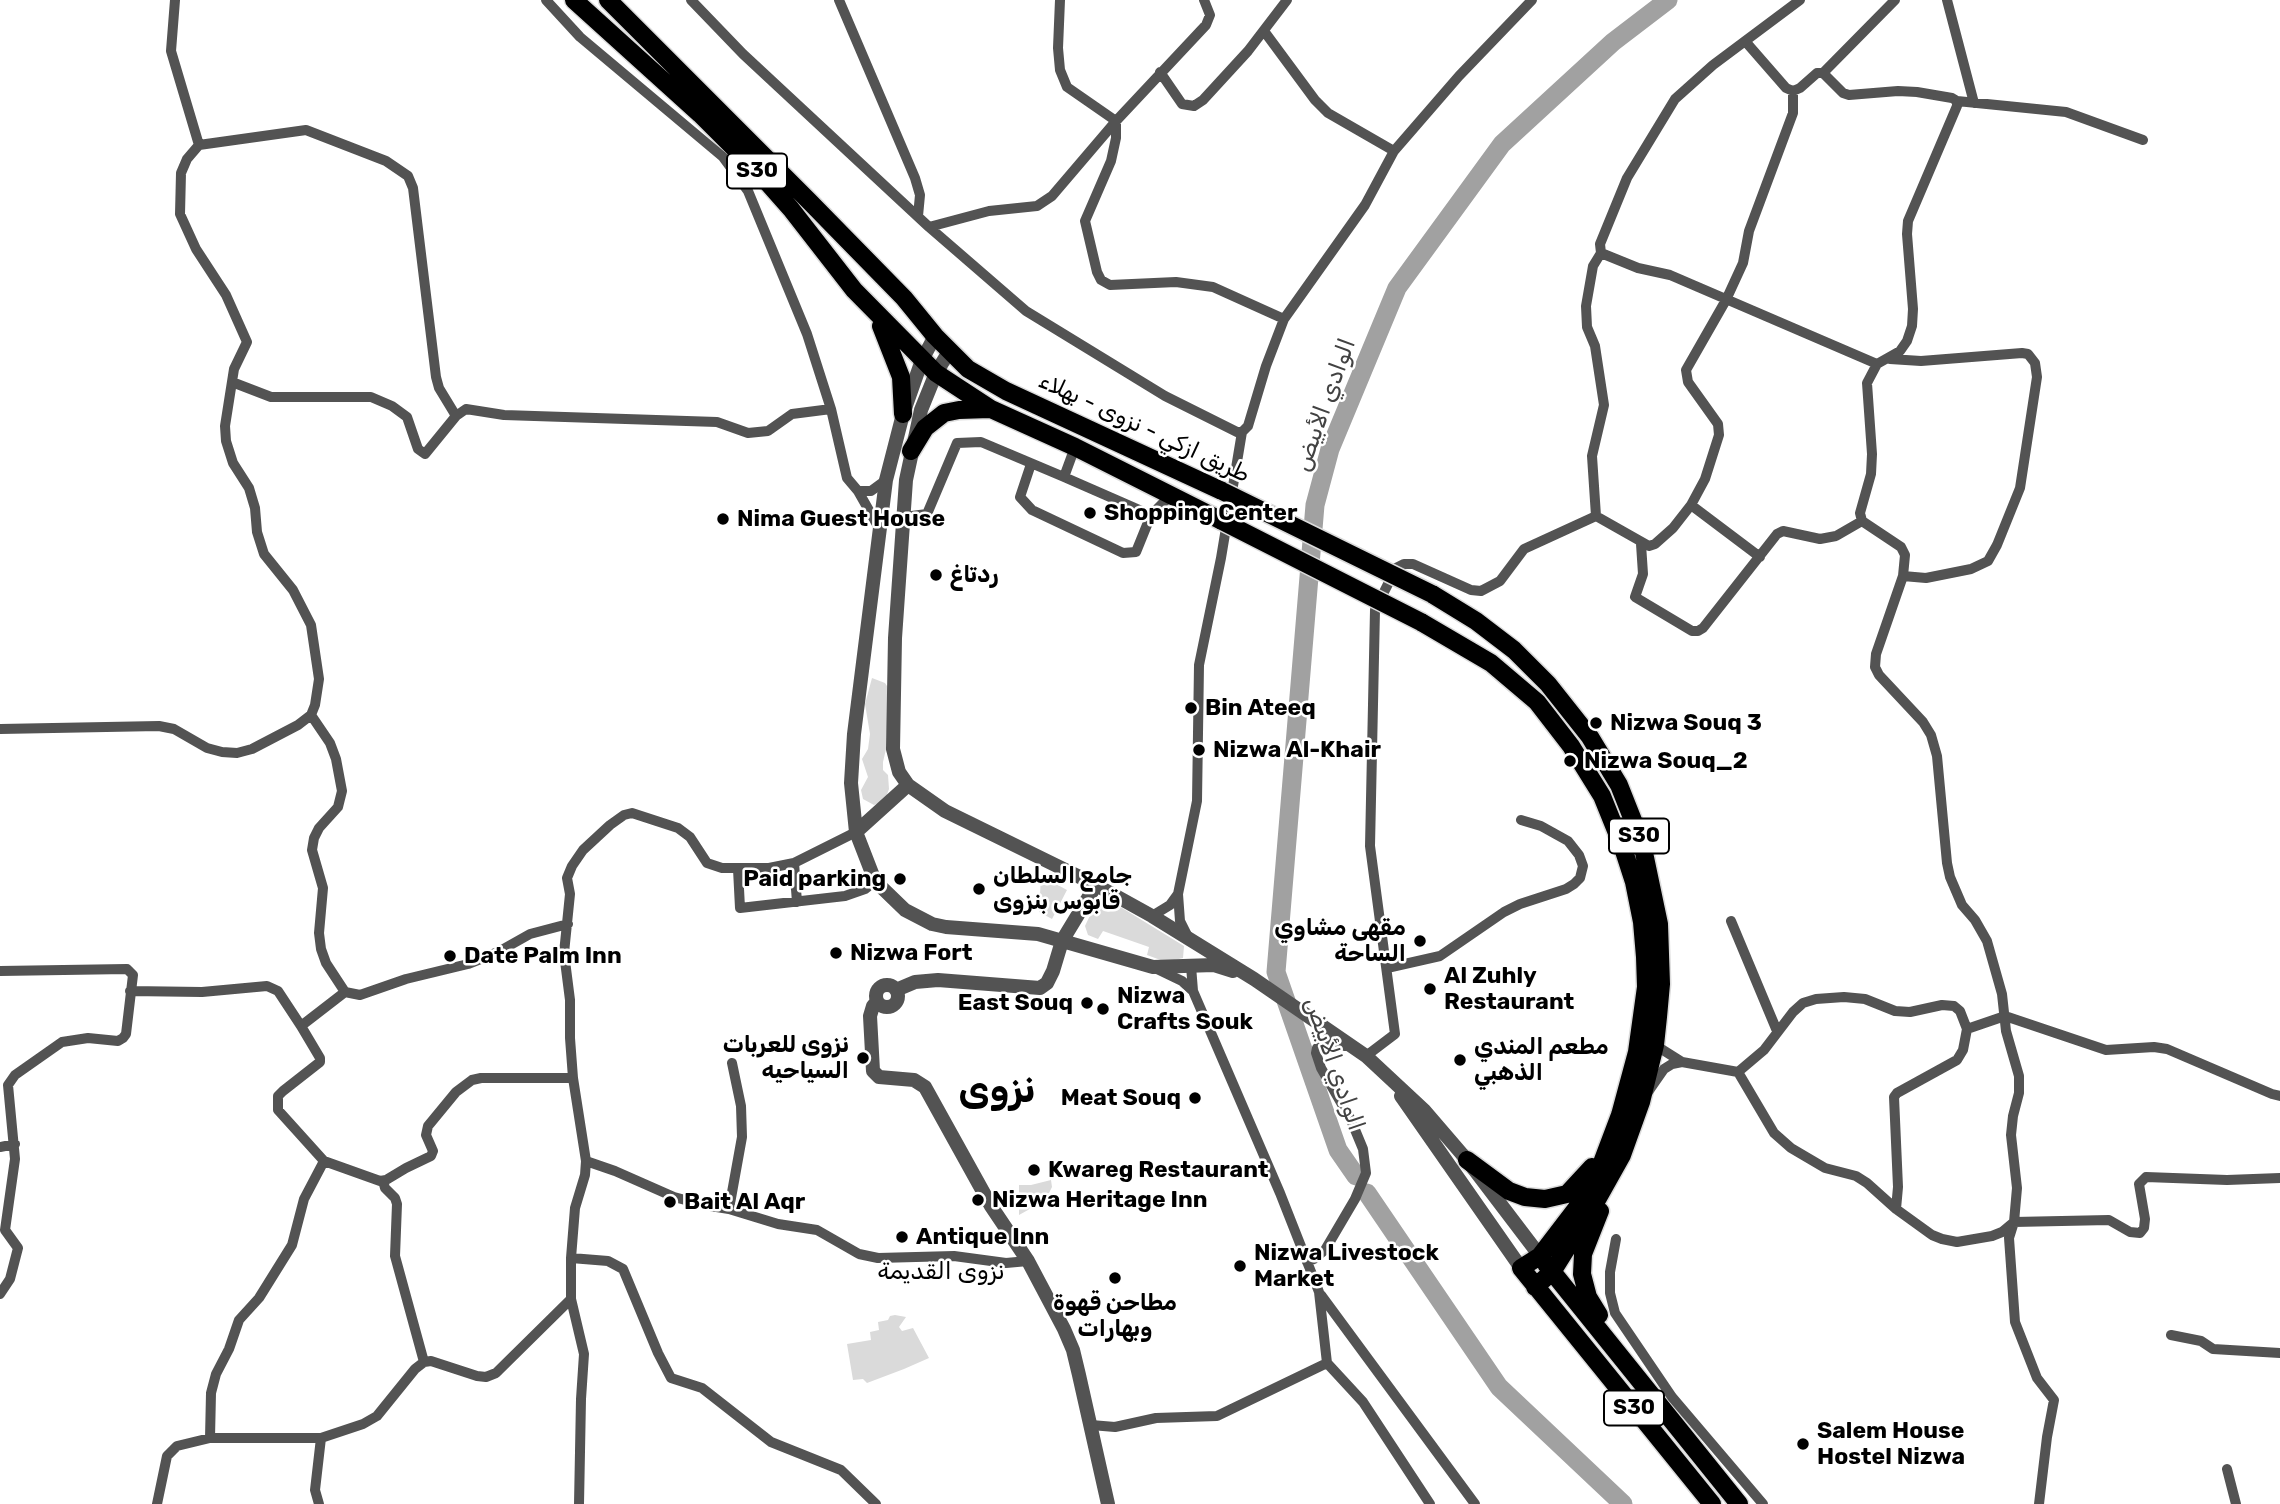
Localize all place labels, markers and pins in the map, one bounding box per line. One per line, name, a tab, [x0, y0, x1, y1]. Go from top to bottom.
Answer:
place label: Shopping Center	[1104, 499, 1297, 527]
place label: Nima Guest House	[737, 505, 945, 533]
marker: Shopping Center	[1082, 505, 1098, 521]
marker: Nima Guest House	[715, 511, 731, 527]
place label: ردتاغ	[950, 561, 999, 589]
marker: ردتاغ	[928, 567, 944, 583]
place label: Bin Ateeq	[1205, 694, 1316, 722]
marker: Bin Ateeq	[1183, 700, 1199, 716]
place label: Nizwa Souq 3	[1610, 709, 1762, 737]
marker: Nizwa Souq 3	[1588, 715, 1604, 731]
place label: Nizwa Al-Khair	[1213, 736, 1381, 764]
marker: Nizwa Al-Khair	[1191, 742, 1207, 758]
place label: Nizwa Souq_2	[1584, 747, 1748, 775]
marker: Nizwa Souq_2	[1562, 753, 1578, 769]
place label: جامع السلطان قابوس بنزوى	[993, 862, 1132, 916]
place label: Paid parking	[743, 865, 886, 893]
marker: Paid parking	[892, 871, 908, 887]
marker: جامع السلطان قابوس بنزوى	[971, 881, 987, 897]
place label: مقهى مشاوي الساحة	[1274, 914, 1406, 968]
marker: مقهى مشاوي الساحة	[1412, 933, 1428, 949]
place label: Nizwa Fort	[850, 939, 972, 967]
place label: Date Palm Inn	[464, 942, 622, 970]
marker: Nizwa Fort	[828, 945, 844, 961]
marker: Date Palm Inn	[442, 948, 458, 964]
place label: Al Zuhly Restaurant	[1444, 962, 1574, 1016]
marker: Al Zuhly Restaurant	[1422, 981, 1438, 997]
place label: Nizwa Crafts Souk	[1117, 982, 1253, 1036]
place label: East Souq	[958, 989, 1073, 1017]
marker: East Souq	[1079, 995, 1095, 1011]
marker: Nizwa Crafts Souk	[1095, 1001, 1111, 1017]
place label: نزوى للعربات السياحيه	[723, 1031, 849, 1085]
place label: مطعم المندي الذهبي	[1474, 1033, 1609, 1087]
marker: نزوى للعربات السياحيه	[855, 1050, 871, 1066]
marker: مطعم المندي الذهبي	[1452, 1052, 1468, 1068]
place label: Meat Souq	[1061, 1084, 1181, 1112]
marker: Meat Souq	[1187, 1090, 1203, 1106]
place label: Kwareg Restaurant	[1048, 1156, 1269, 1184]
marker: Kwareg Restaurant	[1026, 1162, 1042, 1178]
place label: Nizwa Heritage Inn	[992, 1186, 1207, 1214]
place label: Bait Al Aqr	[684, 1188, 805, 1216]
marker: Nizwa Heritage Inn	[970, 1192, 986, 1208]
marker: Bait Al Aqr	[662, 1194, 678, 1210]
place label: Antique Inn	[916, 1223, 1049, 1251]
marker: Antique Inn	[894, 1229, 910, 1245]
place label: Nizwa Livestock Market	[1254, 1239, 1439, 1293]
marker: Nizwa Livestock Market	[1232, 1258, 1248, 1274]
marker: مطاحن قهوة وبهارات	[1107, 1270, 1123, 1286]
place label: مطاحن قهوة وبهارات	[1053, 1289, 1177, 1343]
place label: Salem House Hostel Nizwa	[1817, 1417, 1965, 1471]
marker: Salem House Hostel Nizwa	[1795, 1436, 1811, 1452]

